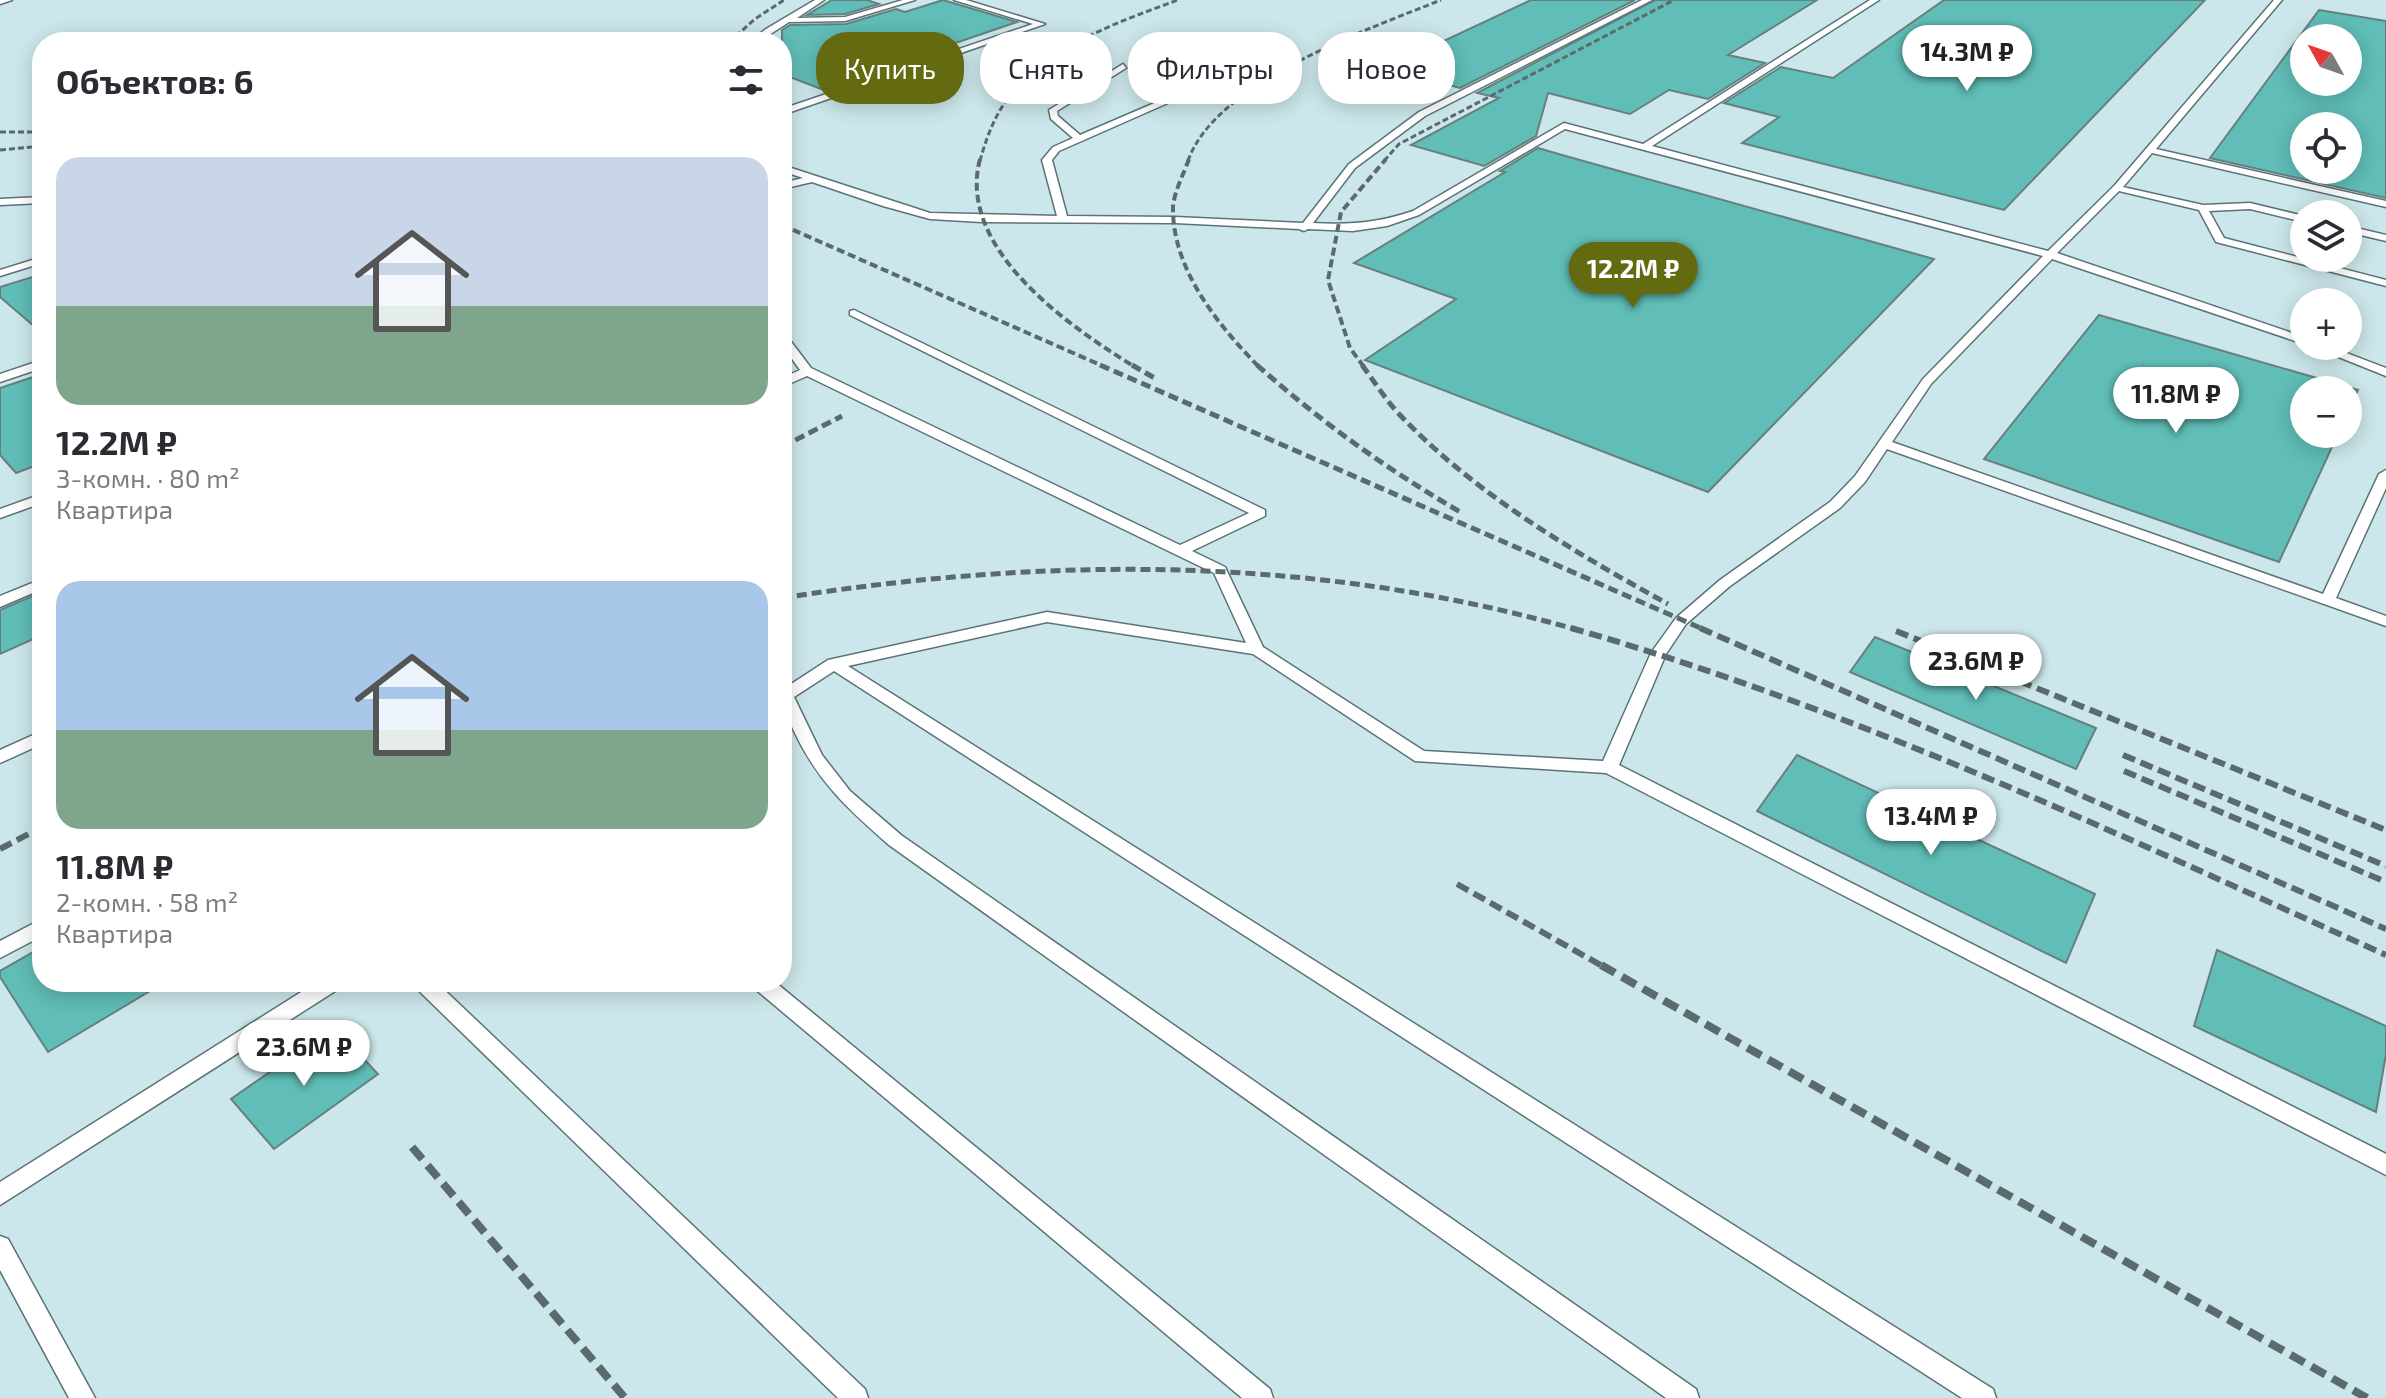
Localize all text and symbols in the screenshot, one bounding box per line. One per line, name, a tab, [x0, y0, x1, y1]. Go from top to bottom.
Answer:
north arrow	[2290, 24, 2362, 96]
map controls	[2290, 24, 2362, 448]
pin: 14.3M ₽	[1893, 25, 2041, 93]
chip: Купить	[816, 32, 964, 104]
chip: Снять	[980, 32, 1112, 104]
chip: Фильтры	[1128, 32, 1302, 104]
chip: Новое	[1318, 32, 1455, 104]
text: 14.3M ₽	[1920, 35, 2014, 66]
icon: filters	[724, 58, 768, 102]
text: Объектов: 6	[56, 60, 254, 101]
button: locate	[2290, 112, 2362, 184]
button: layers	[2290, 200, 2362, 272]
icon: home	[340, 209, 484, 353]
pin: 12.2M ₽	[1559, 242, 1707, 310]
text: 12.2M ₽	[1587, 252, 1679, 283]
button: +	[2290, 288, 2362, 360]
pin: 11.8M ₽	[2102, 367, 2250, 435]
button: −	[2290, 376, 2362, 448]
text: 11.8M ₽	[2131, 377, 2221, 408]
text: 12.2M ₽	[56, 421, 177, 462]
text: 3-комн. · 80 m²	[56, 462, 240, 493]
text: Квартира	[56, 493, 173, 524]
icon: home	[340, 633, 484, 777]
pin: 23.6M ₽	[1902, 634, 2050, 702]
text: 23.6M ₽	[1928, 644, 2024, 675]
pin: 13.4M ₽	[1857, 789, 2005, 857]
text: 13.4M ₽	[1884, 799, 1978, 830]
text: 11.8M ₽	[56, 845, 173, 886]
text: 2-комн. · 58 m²	[56, 886, 238, 917]
text: Квартира	[56, 917, 173, 948]
pin: 23.6M ₽	[230, 1020, 378, 1088]
text: 23.6M ₽	[256, 1030, 352, 1061]

